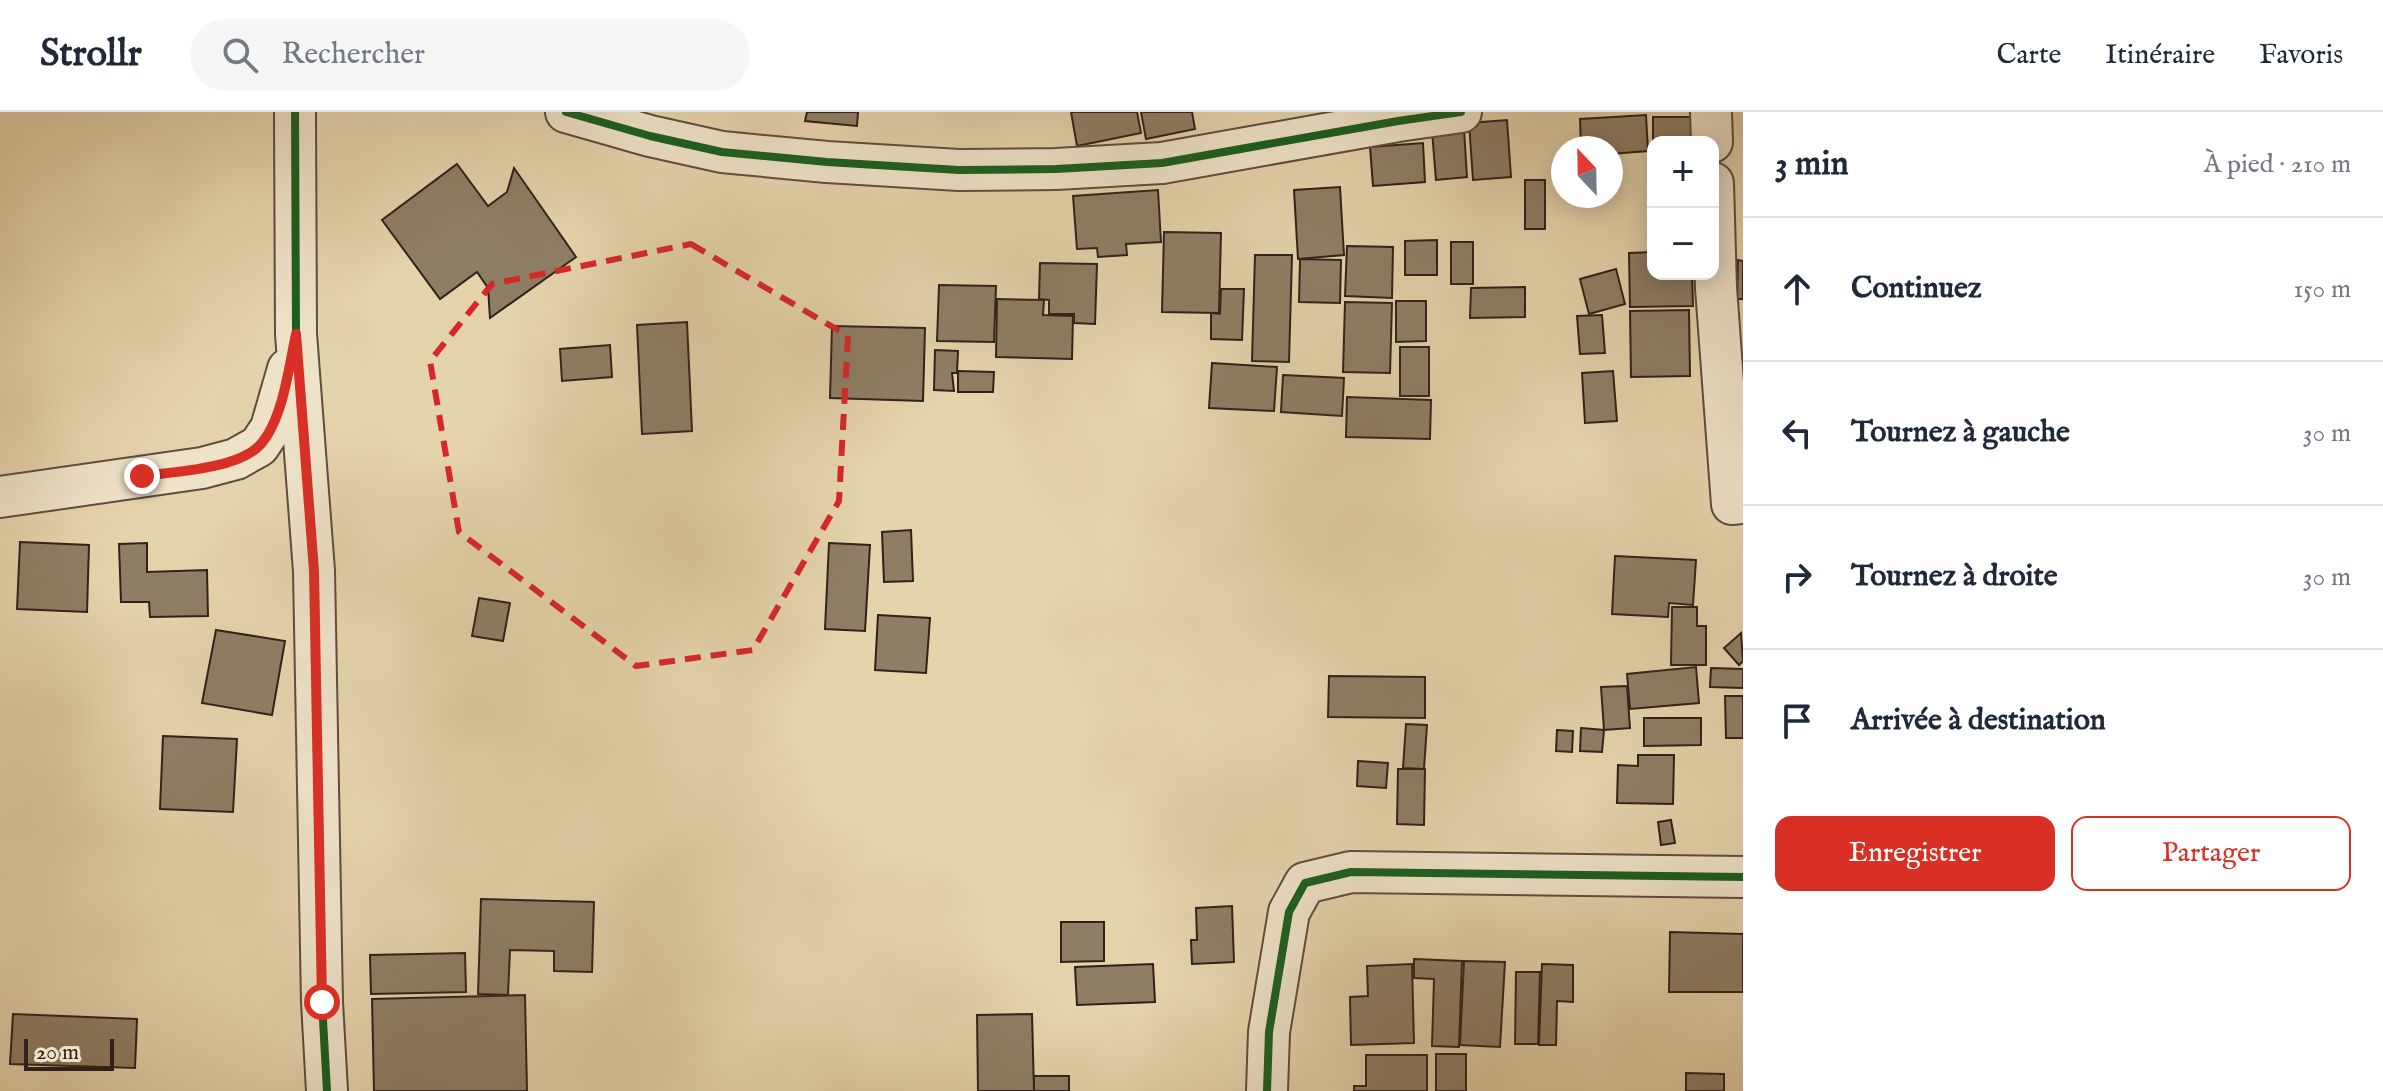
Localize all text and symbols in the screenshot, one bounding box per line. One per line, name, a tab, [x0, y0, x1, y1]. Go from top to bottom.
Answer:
search box	[190, 19, 750, 91]
text: Strollr	[40, 31, 142, 79]
icon: search	[218, 33, 262, 77]
text: Rechercher	[282, 36, 425, 74]
text: Carte	[1996, 38, 2061, 73]
text: Itinéraire	[2105, 38, 2215, 73]
text: Favoris	[2259, 38, 2343, 73]
north arrow	[1551, 136, 1623, 208]
map controls	[1647, 136, 1719, 280]
button: +	[1647, 136, 1719, 208]
text: 3 min	[1775, 143, 1849, 186]
text: À pied · 210 m	[2204, 148, 2351, 181]
button: −	[1647, 208, 1719, 280]
icon: ahead	[1775, 267, 1819, 311]
text: Continuez	[1851, 270, 1982, 308]
text: 150 m	[2293, 273, 2351, 306]
icon: left	[1775, 411, 1819, 455]
text: Tournez à gauche	[1851, 414, 2070, 452]
text: 30 m	[2303, 417, 2351, 450]
route end	[124, 458, 160, 494]
icon: right	[1775, 555, 1819, 599]
text: Tournez à droite	[1851, 558, 2058, 596]
text: 30 m	[2303, 561, 2351, 594]
icon: arrive	[1775, 699, 1819, 743]
text: Arrivée à destination	[1851, 702, 2106, 740]
button: Enregistrer	[1775, 816, 2055, 891]
button: Partager	[2071, 816, 2351, 891]
route start	[304, 984, 340, 1020]
scale bar	[24, 1035, 114, 1071]
text: 20 m	[36, 1039, 79, 1067]

